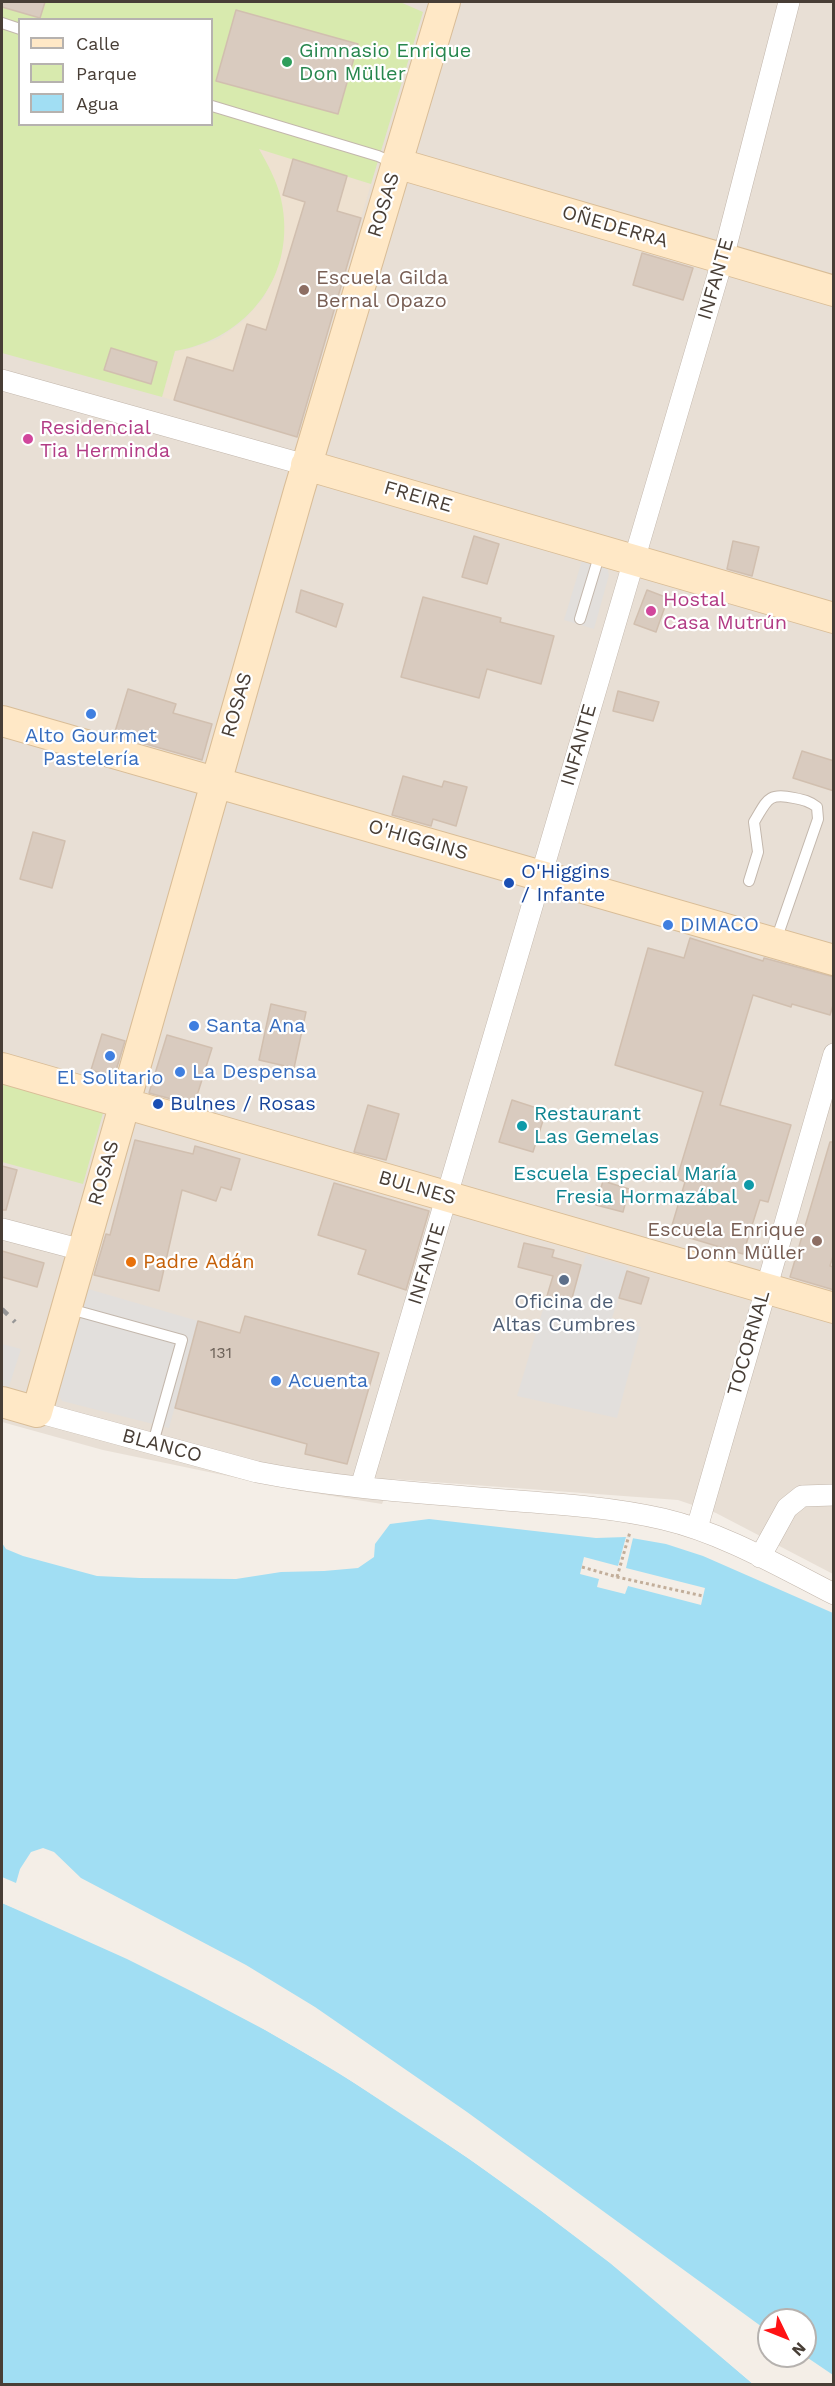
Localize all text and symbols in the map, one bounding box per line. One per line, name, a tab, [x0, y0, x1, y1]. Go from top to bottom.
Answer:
legend	[18, 18, 213, 126]
text: Calle	[76, 33, 120, 54]
place label: Gimnasio Enrique Don Müller	[299, 39, 471, 86]
marker: Gimnasio Enrique Don Müller	[280, 55, 294, 69]
text: Parque	[76, 63, 137, 84]
text: Agua	[76, 93, 119, 114]
street label: ROSAS	[363, 170, 405, 240]
street label: OÑEDERRA	[559, 200, 671, 254]
street label: INFANTE	[693, 235, 739, 323]
place label: Escuela Gilda Bernal Opazo	[316, 266, 448, 313]
marker: Escuela Gilda Bernal Opazo	[297, 283, 311, 297]
place label: Residencial Tia Herminda	[40, 416, 170, 463]
marker: Residencial Tia Herminda	[21, 432, 35, 446]
street label: FREIRE	[381, 476, 455, 518]
place label: Hostal Casa Mutrún	[663, 588, 787, 635]
marker: Hostal Casa Mutrún	[644, 604, 658, 618]
street label: ROSAS	[216, 670, 258, 740]
street label: INFANTE	[556, 701, 602, 789]
marker: Alto Gourmet Pastelería	[84, 707, 98, 721]
place label: Alto Gourmet Pastelería	[25, 724, 157, 771]
street label: O'HIGGINS	[365, 814, 471, 866]
place label: O'Higgins / Infante	[521, 860, 610, 907]
marker: O'Higgins / Infante	[502, 876, 516, 890]
place label: DIMACO	[680, 913, 759, 937]
marker: DIMACO	[661, 918, 675, 932]
place label: Santa Ana	[206, 1014, 306, 1038]
marker: Santa Ana	[187, 1019, 201, 1033]
marker: El Solitario	[103, 1049, 117, 1063]
place label: La Despensa	[192, 1060, 317, 1084]
marker: La Despensa	[173, 1065, 187, 1079]
place label: El Solitario	[56, 1066, 164, 1090]
place label: Bulnes / Rosas	[170, 1092, 316, 1116]
marker: Bulnes / Rosas	[151, 1097, 165, 1111]
place label: Restaurant Las Gemelas	[534, 1102, 659, 1149]
marker: Restaurant Las Gemelas	[515, 1119, 529, 1133]
street label: ROSAS	[83, 1138, 125, 1208]
place label: Escuela Especial María Fresia Hormazábal	[513, 1162, 737, 1209]
street label: BULNES	[376, 1166, 458, 1210]
marker: Escuela Especial María Fresia Hormazábal	[742, 1178, 756, 1192]
place label: Escuela Enrique Donn Müller	[647, 1218, 805, 1265]
street label: INFANTE	[403, 1220, 451, 1308]
marker: Escuela Enrique Donn Müller	[810, 1234, 824, 1248]
place label: Padre Adán	[143, 1250, 255, 1274]
marker: Padre Adán	[124, 1255, 138, 1269]
marker: Oficina de Altas Cumbres	[557, 1273, 571, 1287]
street label: TOCORNAL	[723, 1288, 775, 1398]
place label: Oficina de Altas Cumbres	[492, 1290, 636, 1337]
house number: 131	[210, 1343, 232, 1363]
place label: Acuenta	[288, 1369, 368, 1393]
marker: Acuenta	[269, 1374, 283, 1388]
street label: BLANCO	[119, 1424, 205, 1468]
north arrow	[757, 2308, 817, 2368]
text: N	[788, 2338, 810, 2360]

